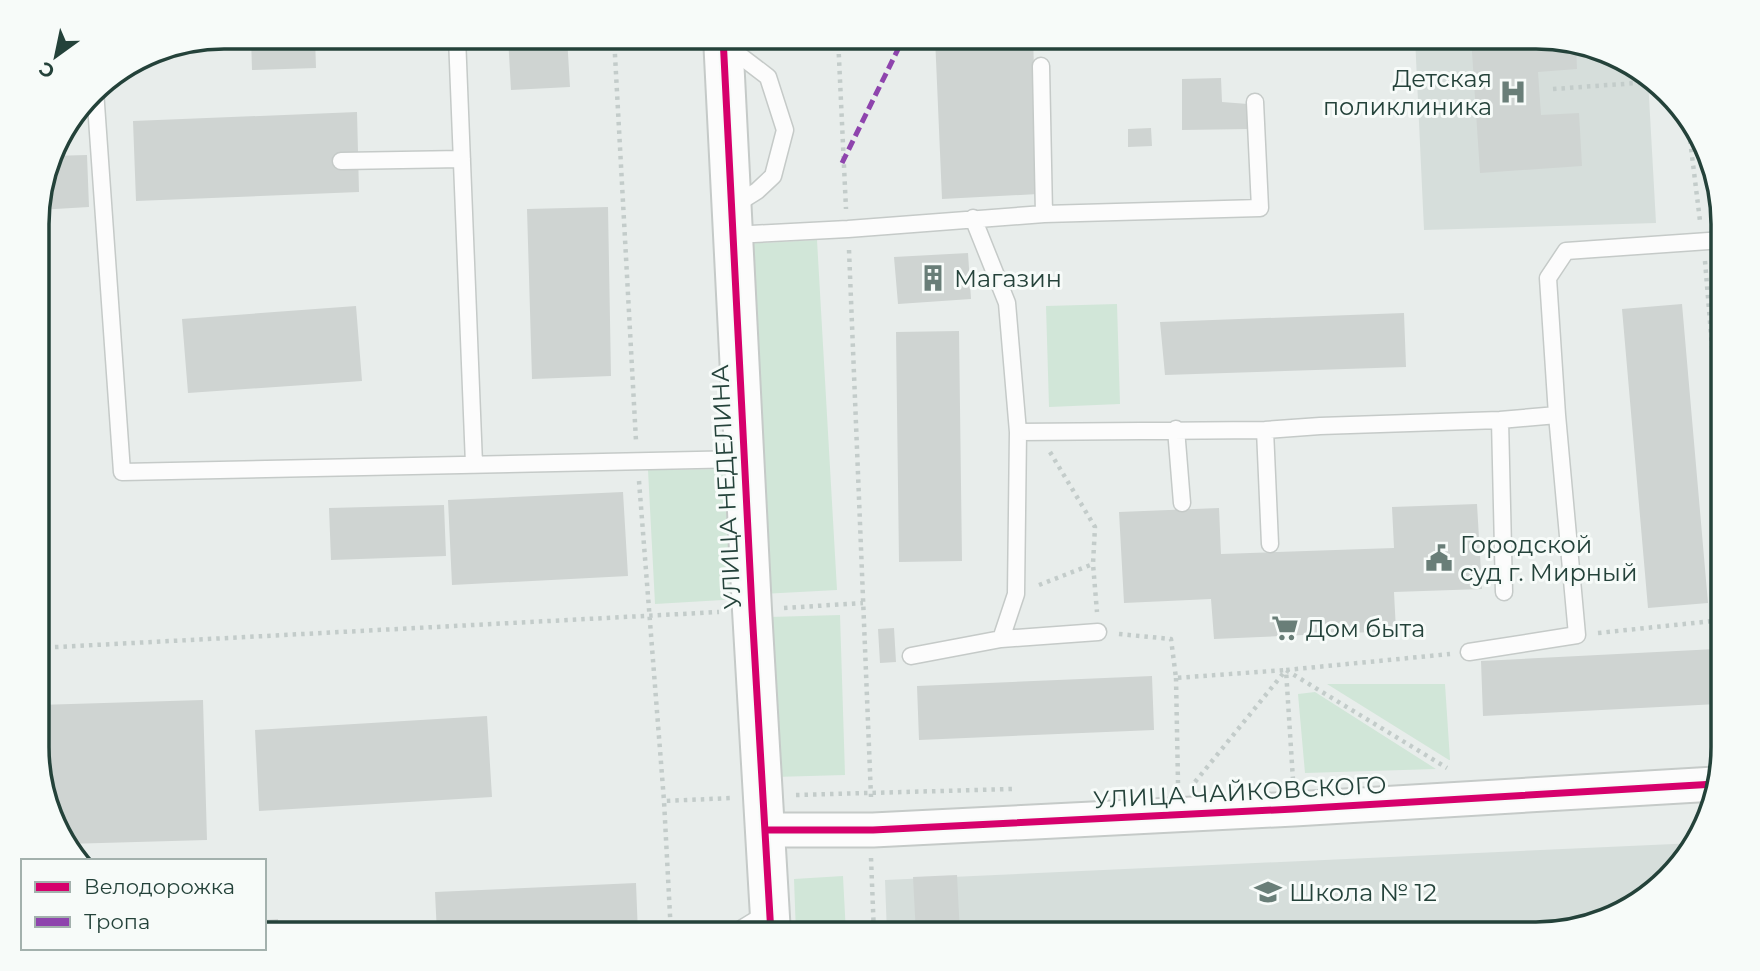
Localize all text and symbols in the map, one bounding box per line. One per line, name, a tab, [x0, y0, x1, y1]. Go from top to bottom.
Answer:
north arrow	[21, 21, 91, 91]
text: С	[35, 56, 59, 83]
place label: Детская поликлиника	[1323, 64, 1492, 121]
hospital icon: Детская поликлиника	[1498, 77, 1528, 107]
building icon: Магазин	[918, 263, 948, 293]
place label: Магазин	[954, 264, 1062, 293]
street label: УЛИЦА НЕДЕЛИНА	[705, 364, 747, 610]
place label: Городской суд г. Мирный	[1460, 530, 1637, 587]
public building icon: Городской суд г. Мирный	[1424, 543, 1454, 573]
supermarket icon: Дом быта	[1270, 613, 1300, 643]
place label: Дом быта	[1306, 614, 1425, 643]
street label: УЛИЦА ЧАЙКОВСКОГО	[1093, 770, 1387, 814]
legend	[21, 859, 266, 950]
text: Велодорожка	[84, 874, 235, 899]
school or university icon: Школа № 12	[1253, 877, 1283, 907]
place label: Школа № 12	[1289, 878, 1437, 907]
text: Тропа	[84, 909, 150, 934]

